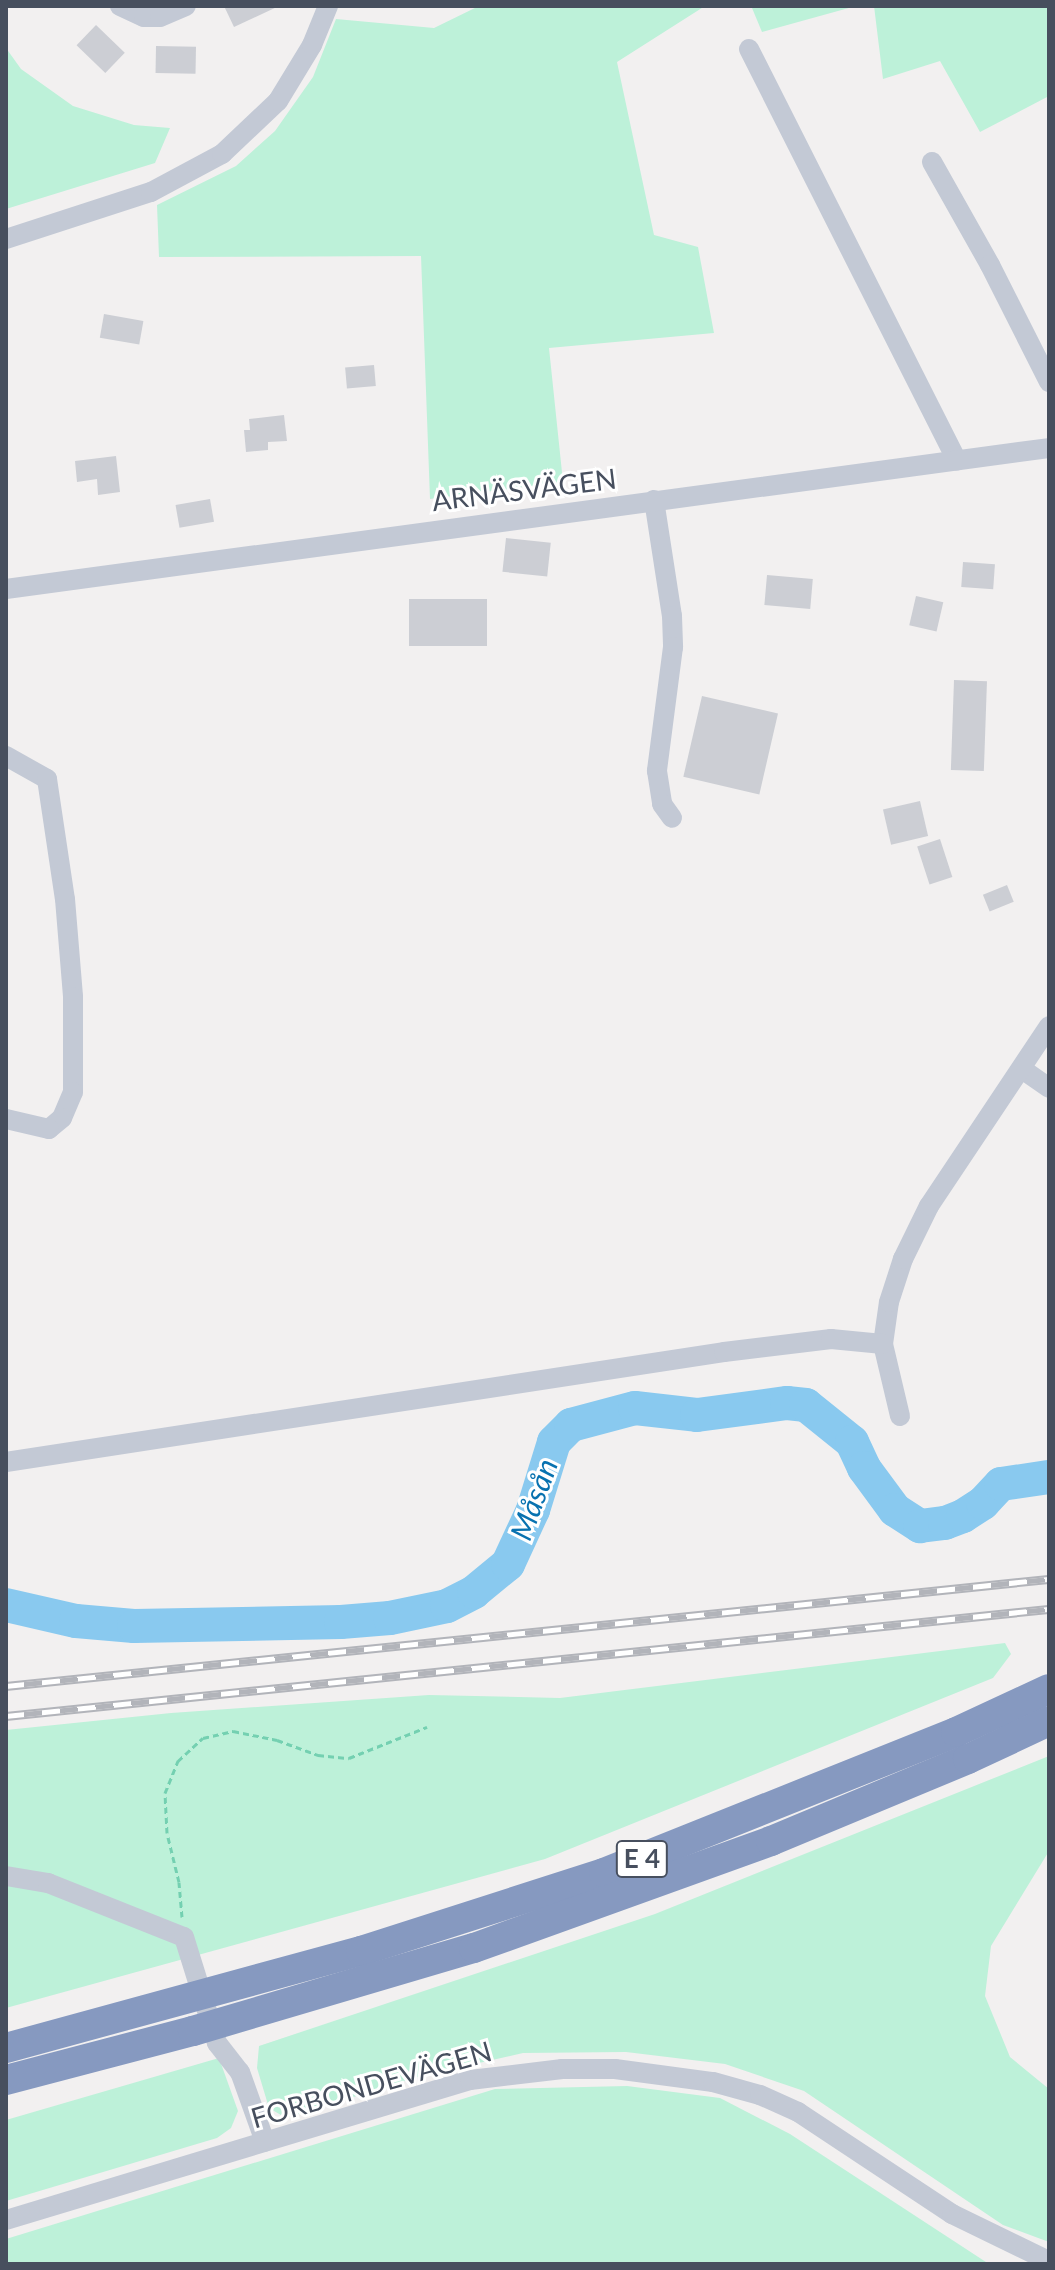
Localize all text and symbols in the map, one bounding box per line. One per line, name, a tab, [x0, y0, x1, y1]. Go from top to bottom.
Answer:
street label: ARNÄSVÄGEN	[430, 461, 618, 517]
water label: Måsån	[502, 1453, 564, 1545]
road number: E 4	[614, 1837, 670, 1881]
street label: FORBONDEVÄGEN	[247, 2034, 495, 2134]

